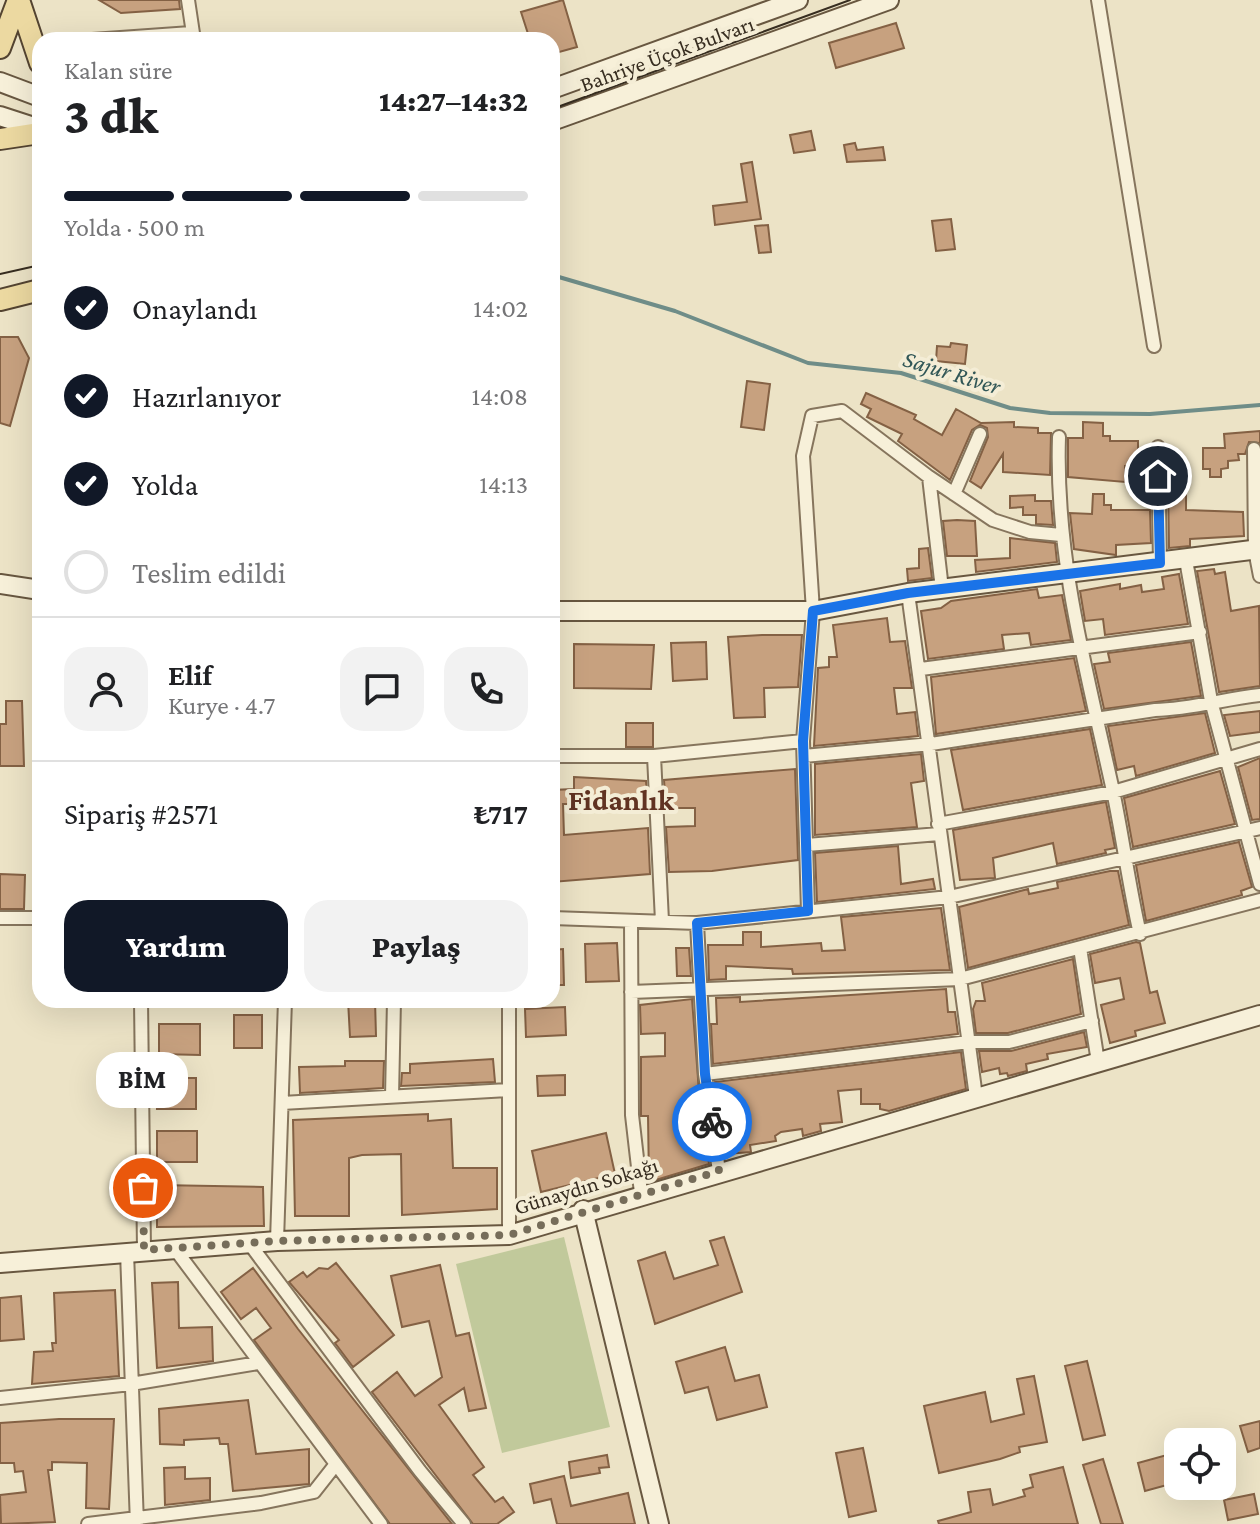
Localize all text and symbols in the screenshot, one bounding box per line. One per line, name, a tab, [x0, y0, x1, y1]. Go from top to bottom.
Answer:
street label: Bahriye Üçok Bulvarı	[577, 11, 758, 97]
text: Kalan süre	[64, 56, 173, 85]
text: 14:27–14:32	[379, 84, 528, 117]
text: 3 dk	[64, 86, 158, 144]
text: Yolda · 500 m	[64, 213, 205, 242]
icon: check	[64, 286, 108, 330]
text: Onaylandı	[132, 292, 257, 325]
text: 14:02	[473, 294, 528, 323]
water label: Sajur River	[900, 344, 1005, 401]
icon: check	[64, 374, 108, 418]
text: Hazırlanıyor	[132, 380, 281, 413]
text: 14:08	[471, 382, 528, 411]
pin	[1124, 442, 1192, 510]
icon: home	[1136, 454, 1180, 498]
icon: check	[64, 462, 108, 506]
text: Yolda	[132, 468, 198, 501]
text: 14:13	[479, 470, 528, 499]
text: Teslim edildi	[132, 556, 286, 589]
button: person	[64, 647, 148, 731]
button: chat	[340, 647, 424, 731]
button: phone	[444, 647, 528, 731]
text: Elif	[168, 658, 212, 691]
text: Kurye · 4.7	[168, 691, 275, 720]
district label: Fidanlık	[568, 783, 675, 816]
text: Sipariş #2571	[64, 797, 218, 830]
text: ₺717	[474, 797, 528, 830]
button: Yardım	[64, 900, 288, 992]
button: Paylaş	[304, 900, 528, 992]
callout: BİM	[97, 1052, 189, 1108]
text: BİM	[118, 1065, 166, 1094]
courier	[672, 1082, 752, 1162]
icon: bike	[690, 1100, 734, 1144]
street label: Günaydın Sokağı	[511, 1152, 661, 1220]
pin	[109, 1154, 177, 1222]
icon: bag	[121, 1166, 165, 1210]
map controls	[1164, 1428, 1236, 1500]
button: locate	[1164, 1428, 1236, 1500]

